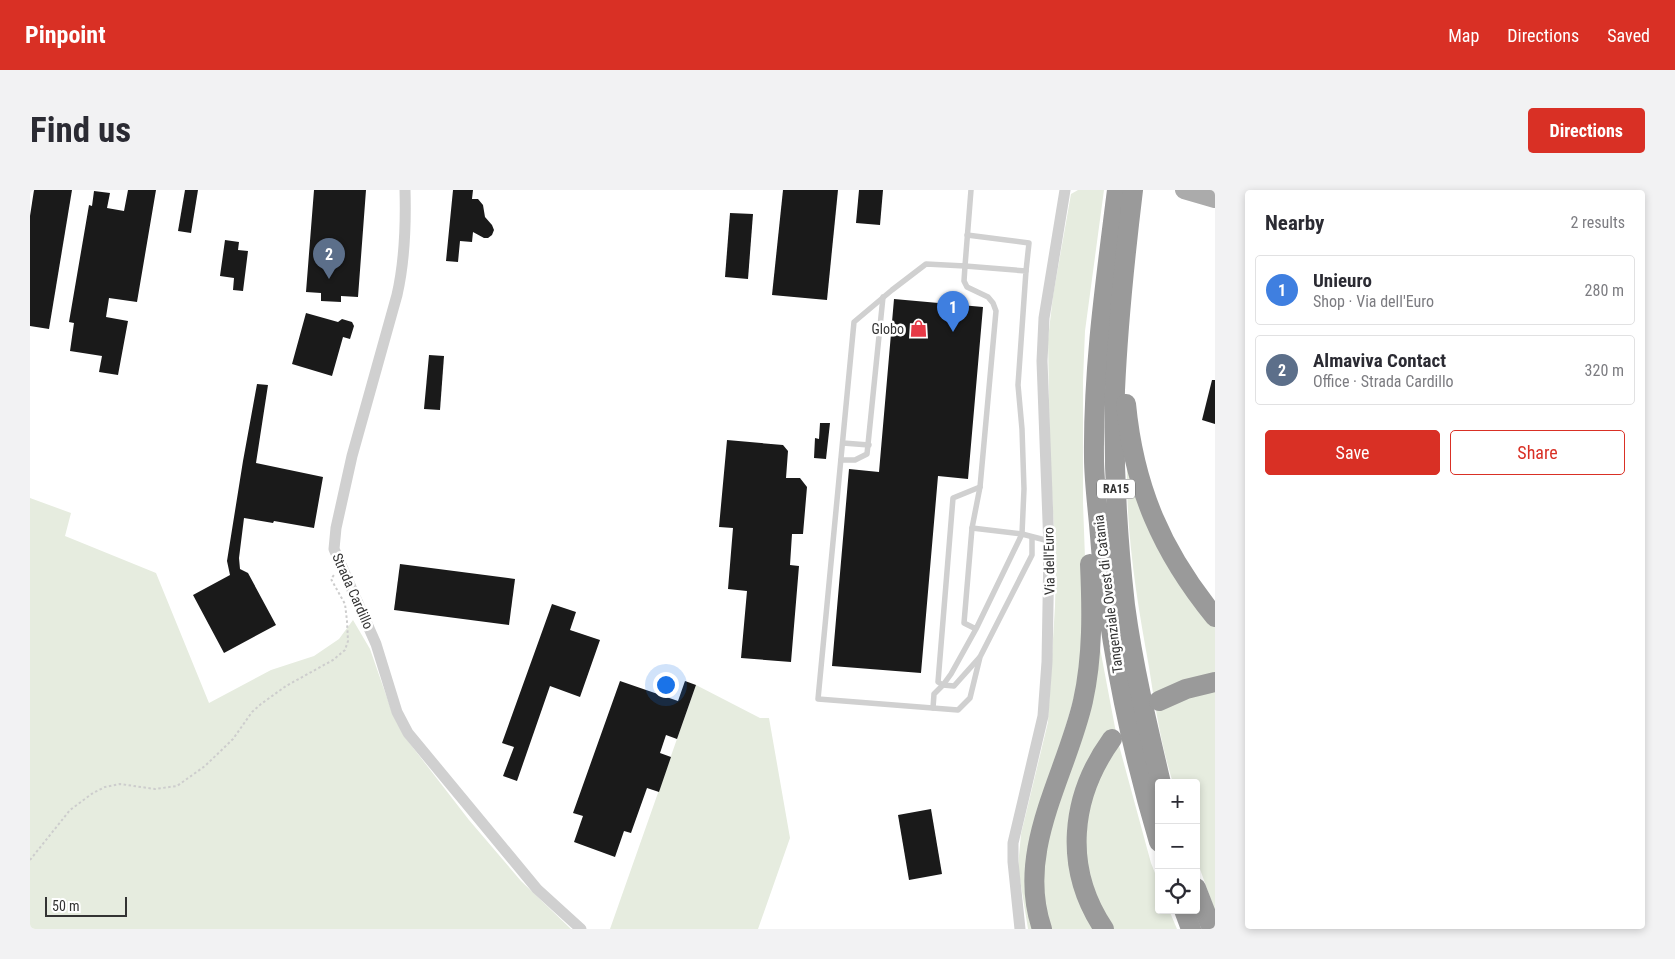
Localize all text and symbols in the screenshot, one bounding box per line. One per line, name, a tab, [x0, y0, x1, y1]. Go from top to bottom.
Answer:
text: Pinpoint	[25, 21, 106, 49]
text: Map	[1448, 25, 1479, 46]
text: Directions	[1507, 25, 1579, 46]
text: Saved	[1607, 25, 1650, 46]
button: Directions	[1528, 108, 1645, 153]
text: Find us	[30, 110, 131, 151]
text: Nearby	[1265, 211, 1324, 235]
text: 2 results	[1570, 213, 1625, 232]
pin: 2	[313, 238, 345, 279]
text: Unieuro	[1313, 269, 1372, 292]
text: 1	[1278, 281, 1286, 300]
text: 280 m	[1585, 281, 1624, 300]
pin: 1	[937, 291, 969, 332]
text: Shop · Via dell'Euro	[1313, 292, 1434, 311]
shop icon: Globo	[908, 319, 928, 339]
place label: Globo	[872, 321, 904, 337]
text: Almaviva Contact	[1313, 349, 1446, 372]
text: 2	[1278, 361, 1286, 380]
text: 320 m	[1585, 361, 1624, 380]
text: Office · Strada Cardillo	[1313, 372, 1454, 391]
button: Save	[1265, 430, 1440, 475]
button: Share	[1450, 430, 1625, 475]
road number: RA15	[1097, 480, 1135, 498]
street label: Tangenziale Ovest di Catania	[1090, 514, 1126, 674]
street label: Via dell'Euro	[1040, 527, 1058, 595]
street label: Strada Cardillo	[329, 551, 377, 631]
your location	[653, 672, 679, 698]
map controls	[1155, 779, 1200, 914]
button: +	[1155, 779, 1200, 824]
button: −	[1155, 824, 1200, 869]
button: locate	[1155, 869, 1200, 914]
scale bar	[45, 894, 128, 917]
text: 50 m	[52, 898, 80, 914]

